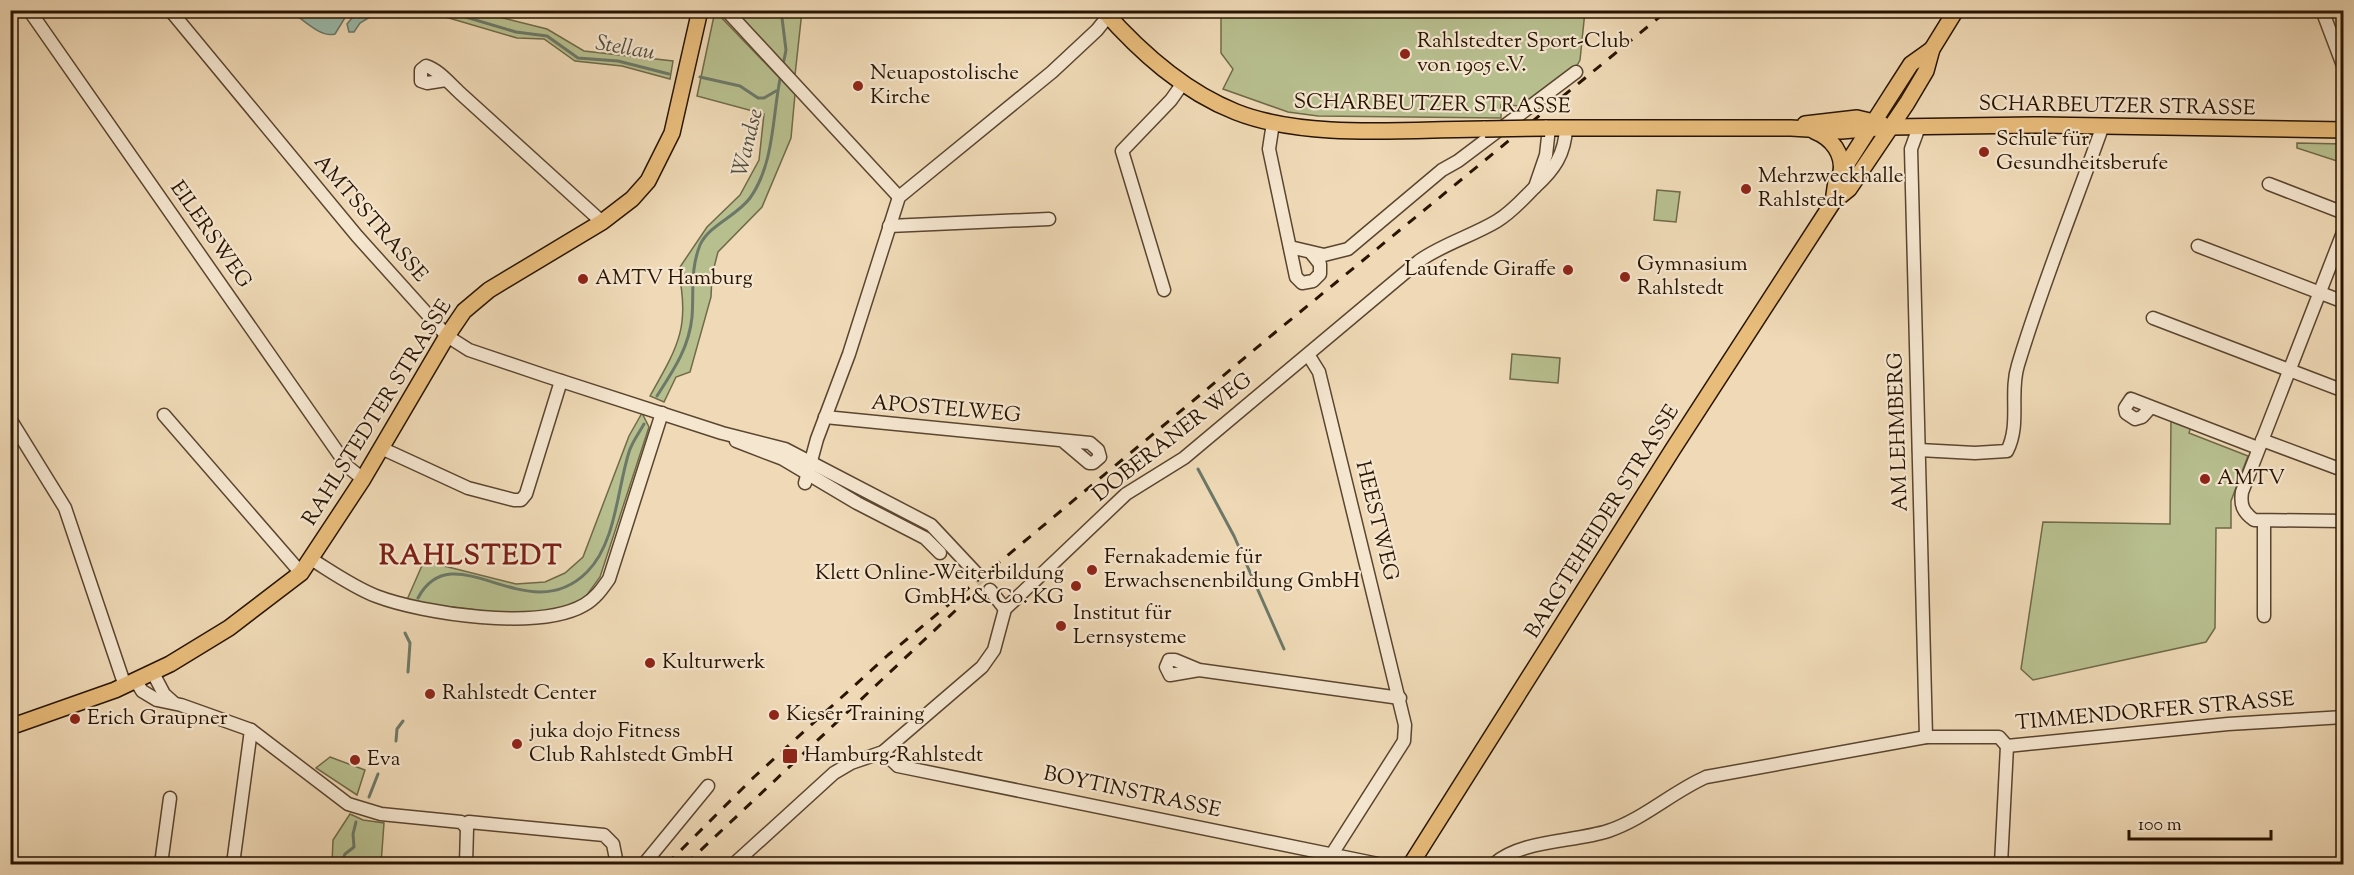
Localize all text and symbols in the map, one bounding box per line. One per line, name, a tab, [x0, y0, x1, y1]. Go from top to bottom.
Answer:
place label: Rahlstedter Sport-Club von 1905 e.V.	[1417, 27, 1630, 81]
water label: Stellau	[593, 28, 658, 70]
marker: Rahlstedter Sport-Club von 1905 e.V.	[1398, 47, 1412, 61]
place label: Neuapostolische Kirche	[870, 59, 1019, 113]
marker: Neuapostolische Kirche	[851, 79, 865, 93]
street label: SCHARBEUTZER STRASSE	[1293, 88, 1571, 122]
street label: SCHARBEUTZER STRASSE	[1978, 90, 2256, 124]
water label: Wandse	[725, 105, 773, 180]
place label: Schule für Gesundheitsberufe	[1996, 125, 2168, 179]
marker: Schule für Gesundheitsberufe	[1977, 145, 1991, 159]
street label: AMTSSTRASSE	[306, 149, 434, 290]
place label: Mehrzweckhalle Rahlstedt	[1758, 162, 1904, 216]
street label: EILERSWEG	[162, 175, 258, 295]
marker: Mehrzweckhalle Rahlstedt	[1739, 182, 1753, 196]
place label: Gymnasium Rahlstedt	[1637, 250, 1748, 304]
place label: Laufende Giraffe	[1404, 255, 1556, 285]
marker: Laufende Giraffe	[1561, 263, 1575, 277]
place label: AMTV Hamburg	[595, 264, 753, 294]
marker: Gymnasium Rahlstedt	[1618, 270, 1632, 284]
marker: AMTV Hamburg	[576, 272, 590, 286]
street label: RAHLSTEDTER STRASSE	[296, 294, 460, 532]
street label: AM LEHMBERG	[1881, 352, 1917, 512]
street label: DOBERANER WEG	[1087, 366, 1259, 510]
street label: APOSTELWEG	[870, 389, 1022, 431]
street label: BARGTEHEIDER STRASSE	[1519, 399, 1688, 645]
street label: HEESTWEG	[1347, 458, 1405, 584]
place label: AMTV	[2217, 464, 2285, 494]
marker: AMTV	[2198, 472, 2212, 486]
district label: RAHLSTEDT	[379, 538, 563, 577]
place label: Fernakademie für Erwachsenenbildung GmbH	[1104, 543, 1360, 597]
place label: Klett Online-Weiterbildung GmbH & Co. KG	[815, 559, 1064, 613]
marker: Fernakademie für Erwachsenenbildung GmbH	[1085, 563, 1099, 577]
marker: Klett Online-Weiterbildung GmbH & Co. KG	[1069, 579, 1083, 593]
place label: Institut für Lernsysteme	[1073, 599, 1187, 653]
marker: Institut für Lernsysteme	[1054, 619, 1068, 633]
place label: Kulturwerk	[662, 648, 766, 678]
marker: Kulturwerk	[643, 656, 657, 670]
place label: Rahlstedt Center	[442, 679, 597, 709]
street label: TIMMENDORFER STRASSE	[2014, 685, 2296, 739]
marker: Rahlstedt Center	[423, 687, 437, 701]
place label: Kieser Training	[786, 700, 925, 730]
place label: Erich Graupner	[87, 704, 228, 734]
marker: Kieser Training	[767, 708, 781, 722]
marker: Erich Graupner	[68, 712, 82, 726]
place label: juka dojo Fitness Club Rahlstedt GmbH	[529, 717, 734, 771]
marker: juka dojo Fitness Club Rahlstedt GmbH	[510, 737, 524, 751]
place label: Hamburg-Rahlstedt	[804, 741, 983, 771]
place label: Eva	[367, 745, 401, 775]
marker: Hamburg-Rahlstedt	[781, 747, 799, 765]
marker: Eva	[348, 753, 362, 767]
street label: BOYTINSTRASSE	[1040, 760, 1224, 827]
scale bar	[2129, 803, 2272, 841]
text: 100 m	[2138, 813, 2182, 839]

